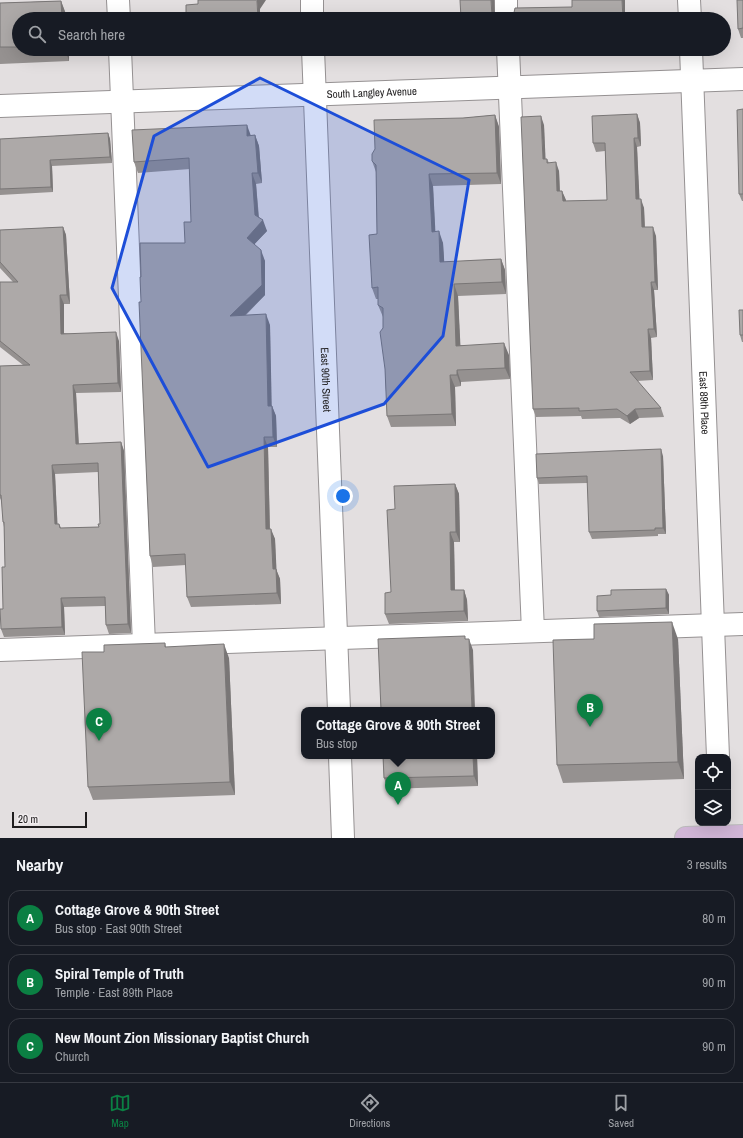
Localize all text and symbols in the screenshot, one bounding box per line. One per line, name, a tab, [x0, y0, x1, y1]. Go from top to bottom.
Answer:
search box	[12, 12, 731, 56]
icon: search	[26, 23, 48, 45]
text: Search here	[58, 24, 125, 45]
street label: South Langley Avenue	[326, 84, 417, 101]
street label: East 90th Street	[318, 347, 334, 413]
street label: East 89th Place	[696, 371, 713, 435]
your location	[333, 486, 353, 506]
pin: B	[577, 694, 603, 727]
popup	[301, 707, 495, 759]
pin: C	[86, 708, 112, 741]
text: Cottage Grove & 90th Street	[316, 714, 480, 735]
text: Bus stop	[316, 735, 357, 752]
map controls	[695, 754, 731, 826]
button: locate	[695, 754, 731, 790]
pin: A	[385, 772, 411, 805]
button: layers	[695, 790, 731, 826]
scale bar	[12, 810, 87, 829]
text: 20 m	[18, 812, 38, 826]
text: Nearby	[16, 853, 63, 876]
text: 3 results	[687, 856, 727, 873]
text: Cottage Grove & 90th Street	[55, 899, 219, 920]
text: A	[26, 910, 34, 927]
text: 80 m	[702, 910, 726, 927]
text: Bus stop · East 90th Street	[55, 920, 182, 937]
text: Spiral Temple of Truth	[55, 963, 184, 984]
text: B	[26, 974, 34, 991]
text: 90 m	[702, 974, 726, 991]
text: Temple · East 89th Place	[55, 984, 173, 1001]
text: New Mount Zion Missionary Baptist Church	[55, 1027, 309, 1048]
text: C	[26, 1038, 34, 1055]
text: 90 m	[702, 1038, 726, 1055]
text: Church	[55, 1048, 89, 1065]
tab: Map	[109, 1092, 131, 1130]
tab: Directions	[349, 1092, 390, 1130]
tab: Saved	[608, 1092, 634, 1130]

